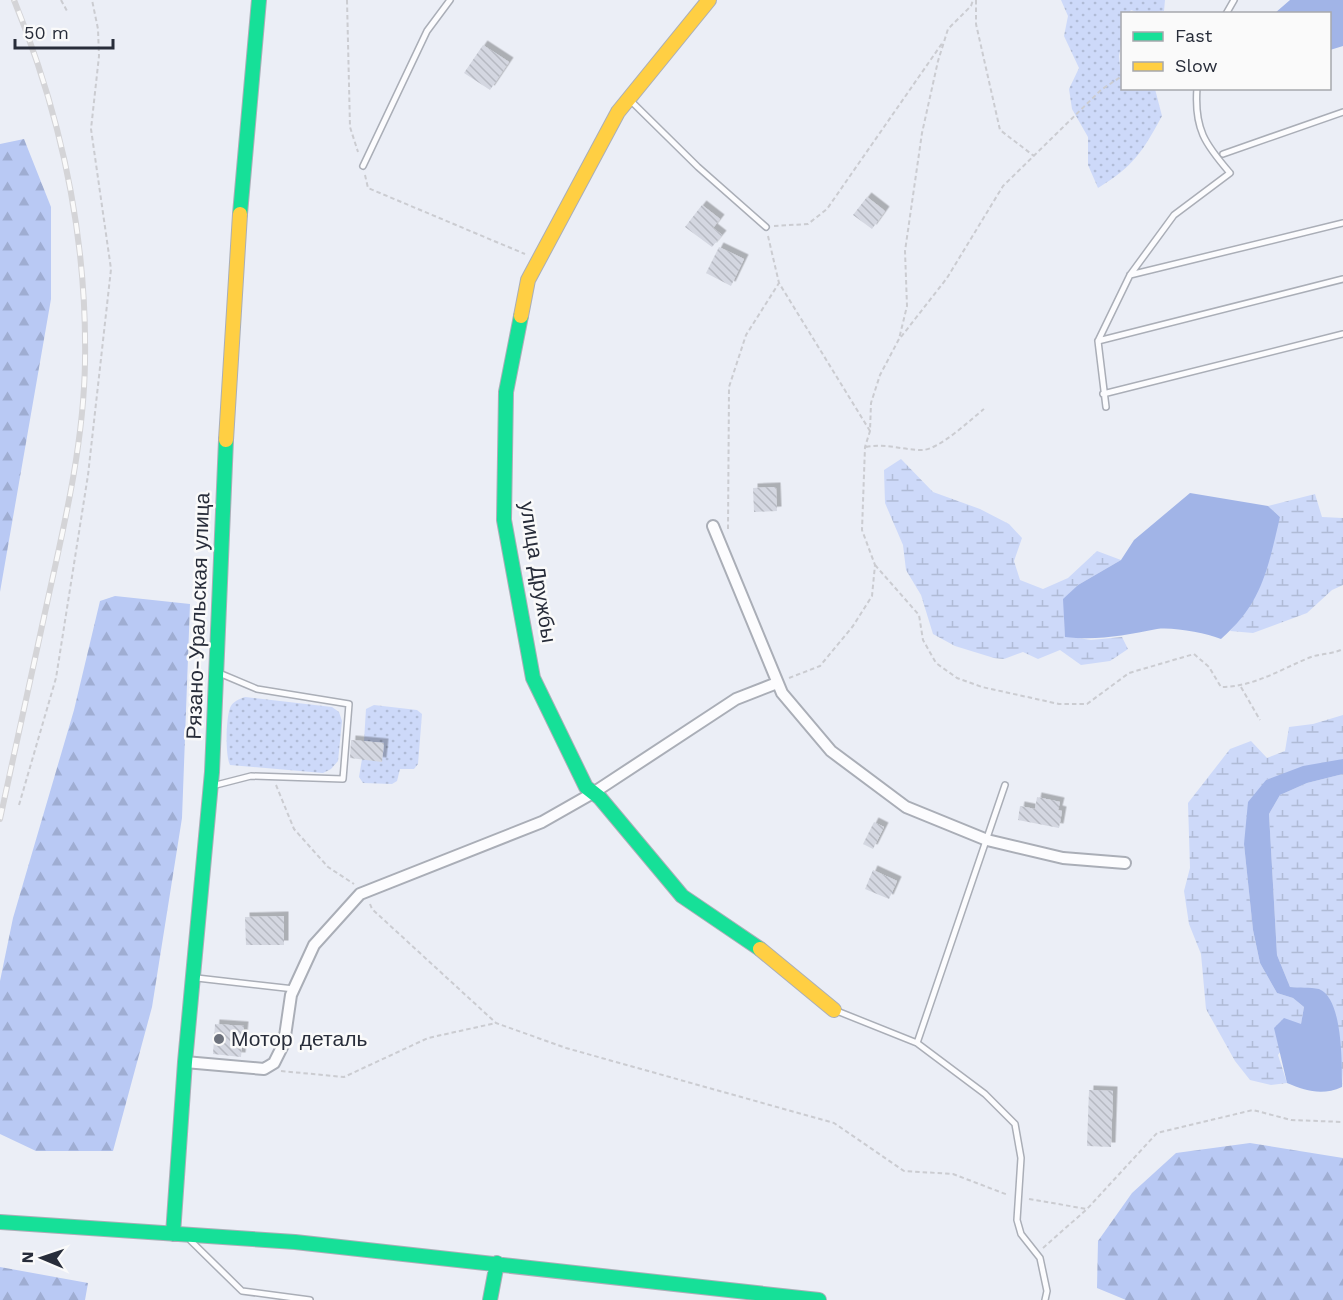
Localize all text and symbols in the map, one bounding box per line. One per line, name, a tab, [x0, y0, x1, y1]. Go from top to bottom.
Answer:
scale bar	[15, 12, 112, 50]
legend	[1121, 12, 1331, 90]
text: 50 m	[24, 22, 69, 43]
text: Fast	[1175, 25, 1213, 46]
text: Slow	[1175, 55, 1218, 76]
street label: Рязано-Уральская улица	[181, 492, 214, 740]
street label: улица Дружбы	[515, 499, 562, 644]
place label: Мотор деталь	[231, 1026, 367, 1051]
marker: Мотор деталь	[212, 1032, 226, 1046]
north arrow	[12, 1228, 72, 1288]
text: N	[18, 1251, 37, 1264]

